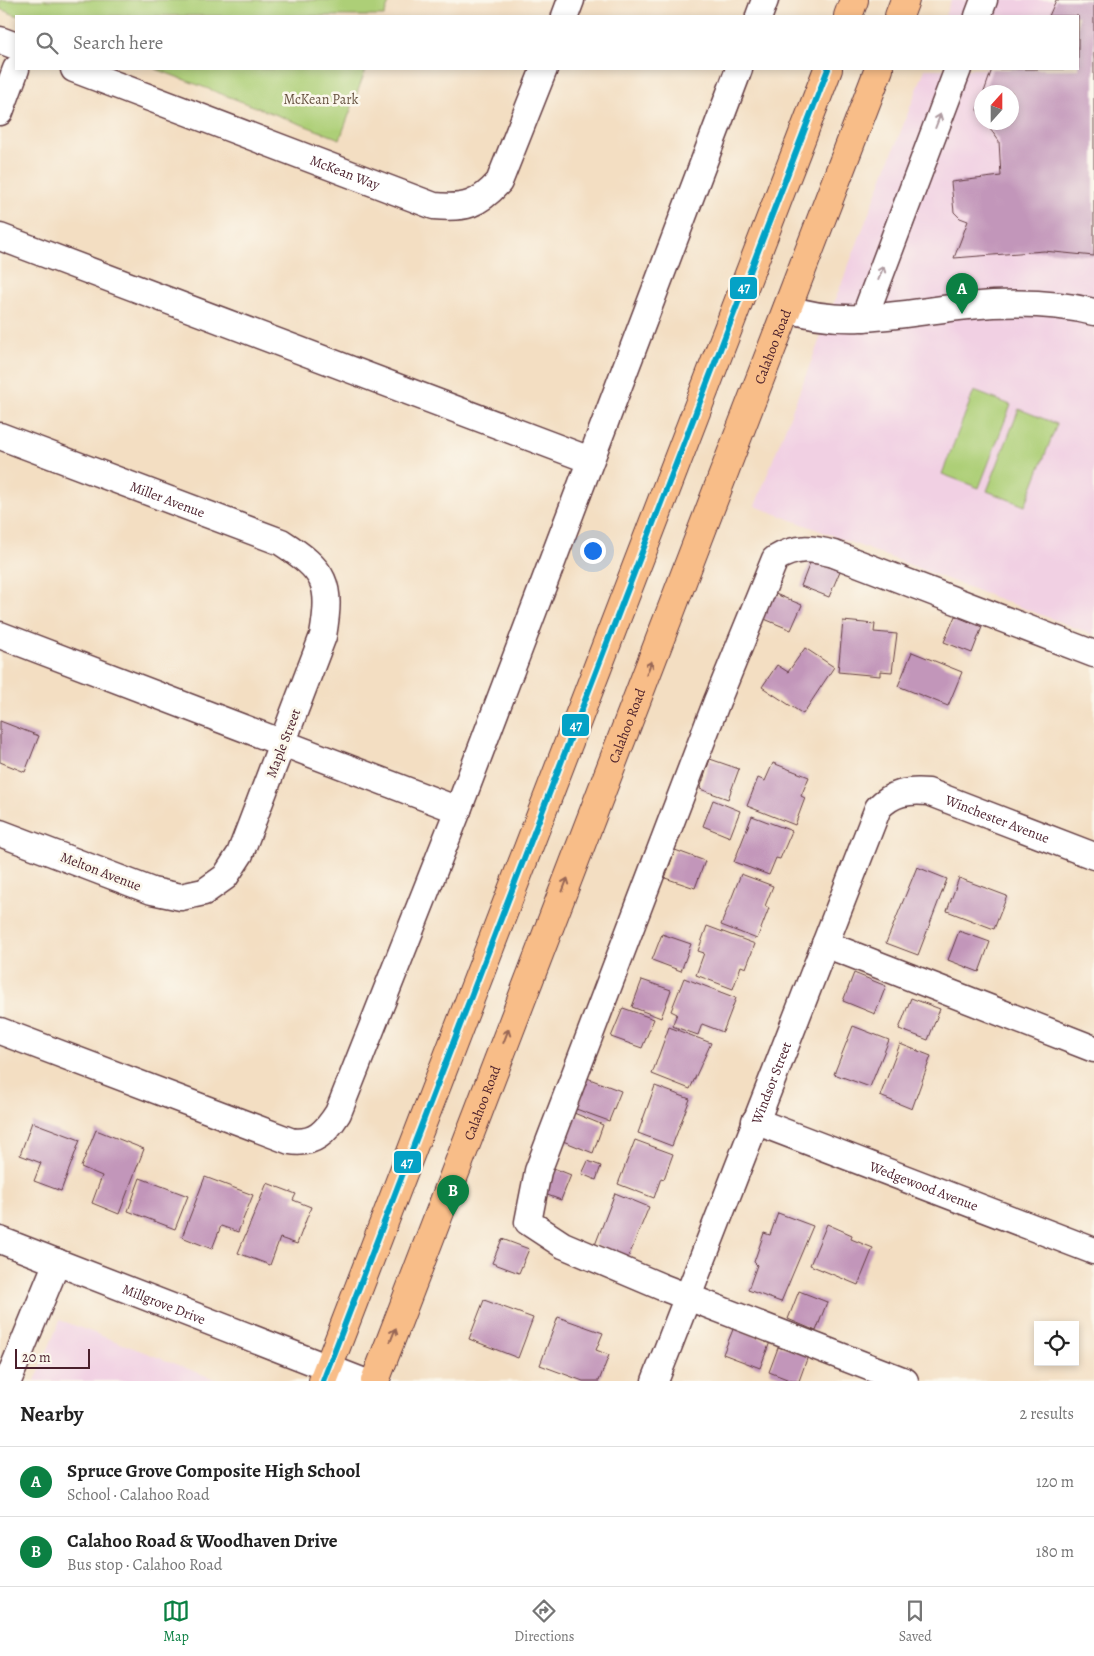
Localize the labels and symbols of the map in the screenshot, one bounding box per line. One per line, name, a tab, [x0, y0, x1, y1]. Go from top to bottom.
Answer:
north arrow	[974, 85, 1019, 130]
park label: McKean Park	[284, 90, 359, 109]
one-way arrow	[934, 113, 943, 129]
street label: McKean Way	[307, 151, 383, 195]
one-way arrow	[877, 265, 886, 281]
pin: A	[946, 273, 978, 314]
line badge: 47	[729, 276, 758, 300]
text: 47	[738, 278, 750, 297]
street label: Calahoo Road	[750, 306, 796, 387]
street label: Miller Avenue	[127, 477, 207, 522]
your location	[580, 538, 606, 564]
one-way arrow	[644, 661, 654, 676]
street label: Calahoo Road	[604, 685, 650, 766]
street label: Maple Street	[262, 706, 305, 780]
line badge: 47	[561, 713, 590, 737]
text: 47	[570, 716, 582, 735]
street label: Winchester Avenue	[942, 790, 1052, 848]
street label: Melton Avenue	[58, 847, 144, 896]
one-way arrow	[561, 877, 570, 893]
one-way arrow	[502, 1029, 511, 1044]
street label: Windsor Street	[747, 1039, 796, 1128]
street label: Calahoo Road	[459, 1062, 505, 1143]
line badge: 47	[393, 1150, 422, 1174]
text: 47	[401, 1153, 413, 1172]
street label: Wedgewood Avenue	[866, 1156, 981, 1216]
pin: B	[437, 1175, 469, 1216]
street label: Millgrove Drive	[119, 1280, 208, 1329]
one-way arrow	[389, 1328, 398, 1344]
scale bar	[15, 1346, 90, 1369]

